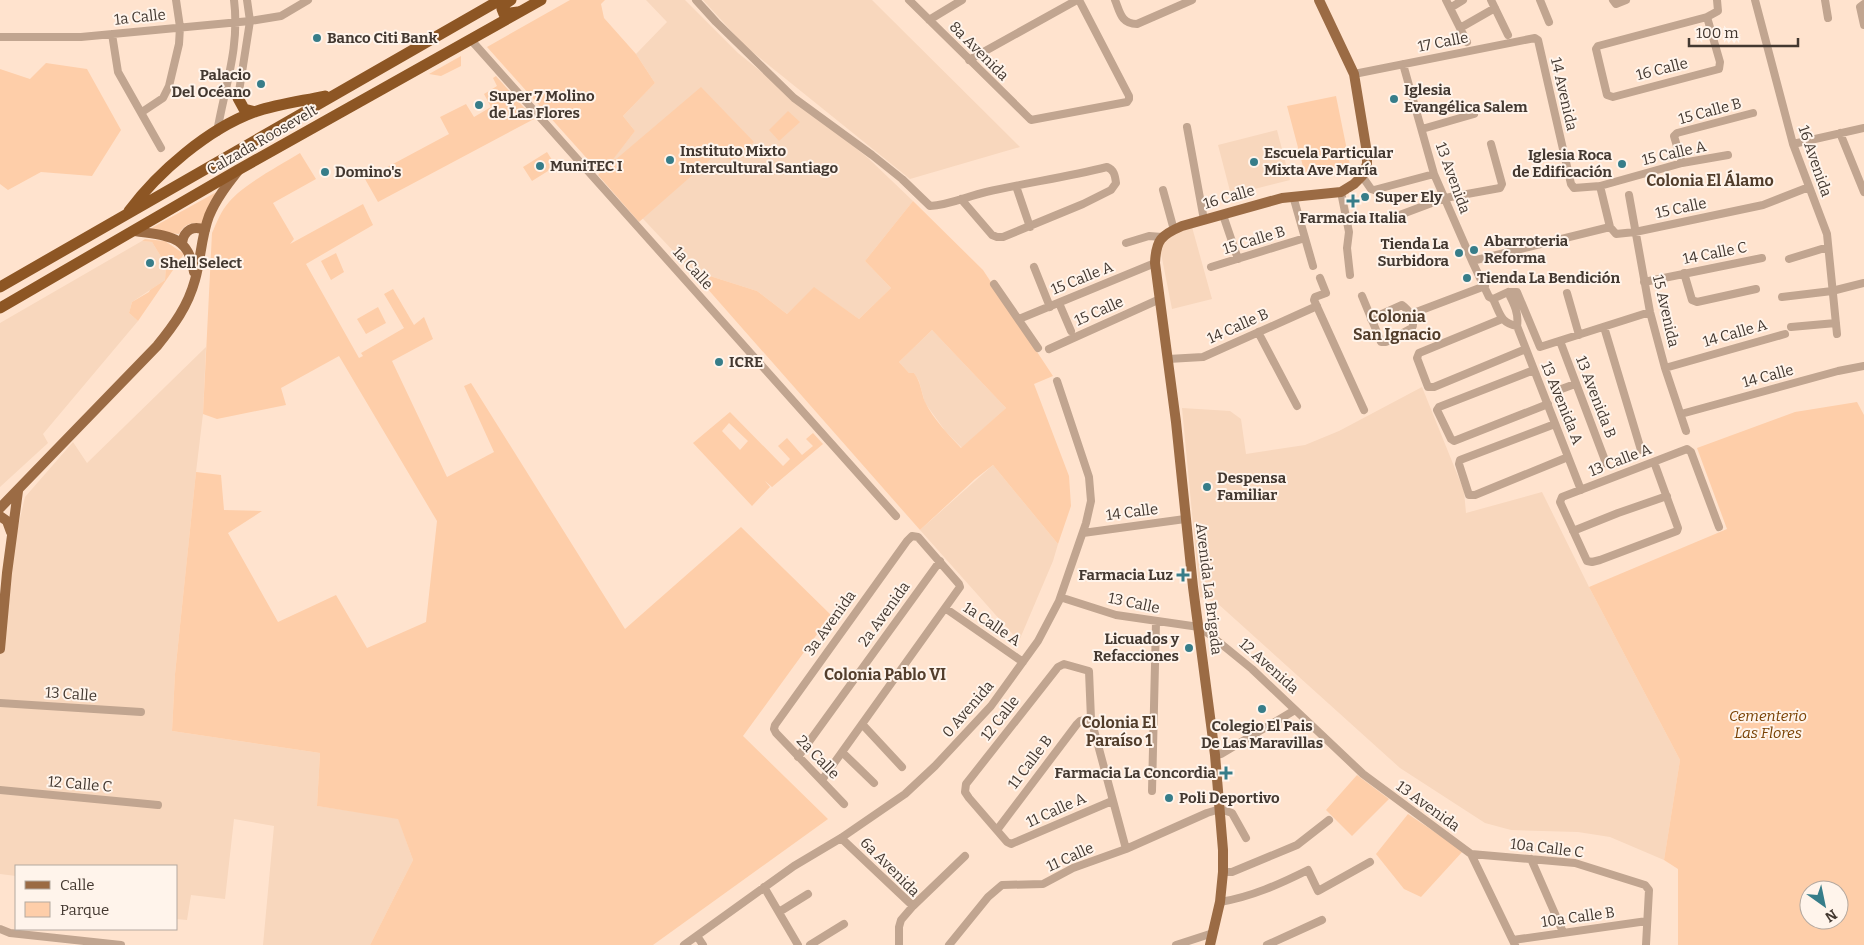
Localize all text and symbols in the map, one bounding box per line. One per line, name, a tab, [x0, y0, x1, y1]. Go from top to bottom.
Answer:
street label: 1a Calle	[113, 5, 167, 29]
scale bar	[1689, 15, 1798, 47]
street label: 8a Avenida	[946, 18, 1012, 84]
text: 100 m	[1696, 24, 1739, 42]
street label: 17 Calle	[1416, 28, 1470, 56]
place label: Banco Citi Bank	[327, 29, 437, 47]
marker: Banco Citi Bank	[311, 32, 323, 44]
street label: 16 Calle	[1634, 54, 1690, 84]
street label: 14 Avenida	[1547, 56, 1581, 132]
place label: Palacio Del Océano	[171, 66, 251, 101]
marker: Palacio Del Océano	[255, 78, 267, 90]
place label: Iglesia Evangélica Salem	[1404, 81, 1528, 116]
place label: Super 7 Molino de Las Flores	[489, 87, 595, 122]
marker: Iglesia Evangélica Salem	[1388, 93, 1400, 105]
street label: 15 Calle B	[1677, 94, 1743, 128]
marker: Super 7 Molino de Las Flores	[473, 99, 485, 111]
street label: Calzada Roosevelt	[204, 101, 321, 179]
street label: 16 Avenida	[1794, 123, 1836, 199]
street label: 15 Calle A	[1640, 137, 1708, 169]
street label: 13 Avenida	[1432, 140, 1474, 216]
place label: Instituto Mixto Intercultural Santiago	[680, 142, 838, 177]
place label: Escuela Particular Mixta Ave María	[1264, 144, 1393, 179]
place label: Iglesia Roca de Edificación	[1512, 146, 1613, 181]
marker: Instituto Mixto Intercultural Santiago	[664, 154, 676, 166]
marker: Escuela Particular Mixta Ave María	[1248, 156, 1260, 168]
place label: MuniTEC I	[550, 157, 622, 175]
marker: Iglesia Roca de Edificación	[1616, 158, 1628, 170]
marker: MuniTEC I	[534, 160, 546, 172]
place label: Domino's	[335, 163, 401, 181]
marker: Domino's	[319, 166, 331, 178]
district label: Colonia El Álamo	[1646, 169, 1774, 190]
street label: 16 Calle	[1201, 181, 1257, 213]
place label: Super Ely	[1375, 188, 1443, 206]
marker: Super Ely	[1359, 191, 1371, 203]
street label: 15 Calle	[1654, 194, 1708, 222]
marker: Farmacia Italia	[1347, 195, 1359, 207]
place label: Farmacia Italia	[1300, 209, 1407, 227]
street label: 15 Calle B	[1221, 222, 1287, 258]
place label: Abarroteria Reforma	[1484, 232, 1569, 267]
place label: Tienda La Surbidora	[1378, 235, 1450, 270]
street label: 14 Calle C	[1681, 238, 1749, 268]
street label: 1a Calle	[669, 243, 717, 293]
marker: Abarroteria Reforma	[1468, 244, 1480, 256]
marker: Tienda La Surbidora	[1453, 247, 1465, 259]
place label: Shell Select	[160, 254, 242, 272]
marker: Shell Select	[144, 257, 156, 269]
street label: 15 Calle A	[1048, 257, 1116, 299]
place label: Tienda La Bendición	[1477, 269, 1620, 287]
marker: Tienda La Bendición	[1461, 272, 1473, 284]
street label: 15 Avenida	[1649, 273, 1683, 349]
street label: 15 Calle	[1072, 292, 1126, 330]
street label: 14 Calle B	[1205, 305, 1271, 347]
district label: Colonia San Ignacio	[1353, 307, 1441, 344]
street label: 14 Calle A	[1701, 315, 1770, 351]
place label: ICRE	[729, 353, 763, 371]
street label: 13 Avenida B	[1572, 353, 1620, 441]
marker: ICRE	[713, 356, 725, 368]
street label: 13 Avenida A	[1537, 359, 1587, 447]
street label: 14 Calle	[1740, 361, 1796, 391]
street label: 13 Calle A	[1586, 440, 1654, 480]
place label: Despensa Familiar	[1217, 469, 1287, 504]
marker: Despensa Familiar	[1201, 481, 1213, 493]
street label: 14 Calle	[1105, 500, 1159, 524]
street label: Avenida La Brigada	[1192, 522, 1226, 656]
place label: Farmacia Luz	[1079, 566, 1173, 584]
marker: Farmacia Luz	[1177, 569, 1189, 581]
street label: 2a Avenida	[854, 578, 914, 650]
street label: 3a Avenida	[800, 587, 860, 659]
street label: 13 Calle	[1107, 589, 1161, 617]
street label: 1a Calle A	[960, 598, 1024, 650]
place label: Licuados y Refacciones	[1093, 630, 1180, 665]
street label: 12 Avenida	[1236, 635, 1302, 697]
marker: Licuados y Refacciones	[1183, 642, 1195, 654]
district label: Colonia Pablo VI	[824, 665, 946, 684]
street label: 0 Avenida	[939, 677, 997, 741]
street label: 13 Calle	[44, 683, 98, 705]
street label: 12 Calle	[977, 692, 1023, 744]
marker: Colegio El Pais De Las Maravillas	[1256, 703, 1268, 715]
park label: Cementerio Las Flores	[1729, 707, 1807, 742]
district label: Colonia El Paraíso 1	[1081, 713, 1157, 750]
place label: Colegio El Pais De Las Maravillas	[1201, 717, 1323, 752]
street label: 2a Calle	[793, 731, 843, 783]
street label: 11 Calle B	[1004, 732, 1056, 792]
place label: Farmacia La Concordia	[1055, 764, 1217, 782]
marker: Farmacia La Concordia	[1220, 767, 1232, 779]
street label: 12 Calle C	[47, 772, 113, 796]
street label: 13 Avenida	[1393, 777, 1463, 835]
street label: 11 Calle A	[1023, 789, 1089, 831]
place label: Poli Deportivo	[1179, 789, 1280, 807]
marker: Poli Deportivo	[1163, 792, 1175, 804]
street label: 6a Avenida	[857, 834, 923, 900]
street label: 10a Calle C	[1509, 835, 1585, 861]
street label: 11 Calle	[1044, 839, 1096, 875]
legend	[15, 865, 178, 930]
text: Calle	[60, 876, 94, 894]
north arrow	[1799, 880, 1849, 930]
text: Parque	[60, 901, 109, 919]
street label: 10a Calle B	[1540, 903, 1616, 931]
text: N	[1821, 905, 1840, 926]

